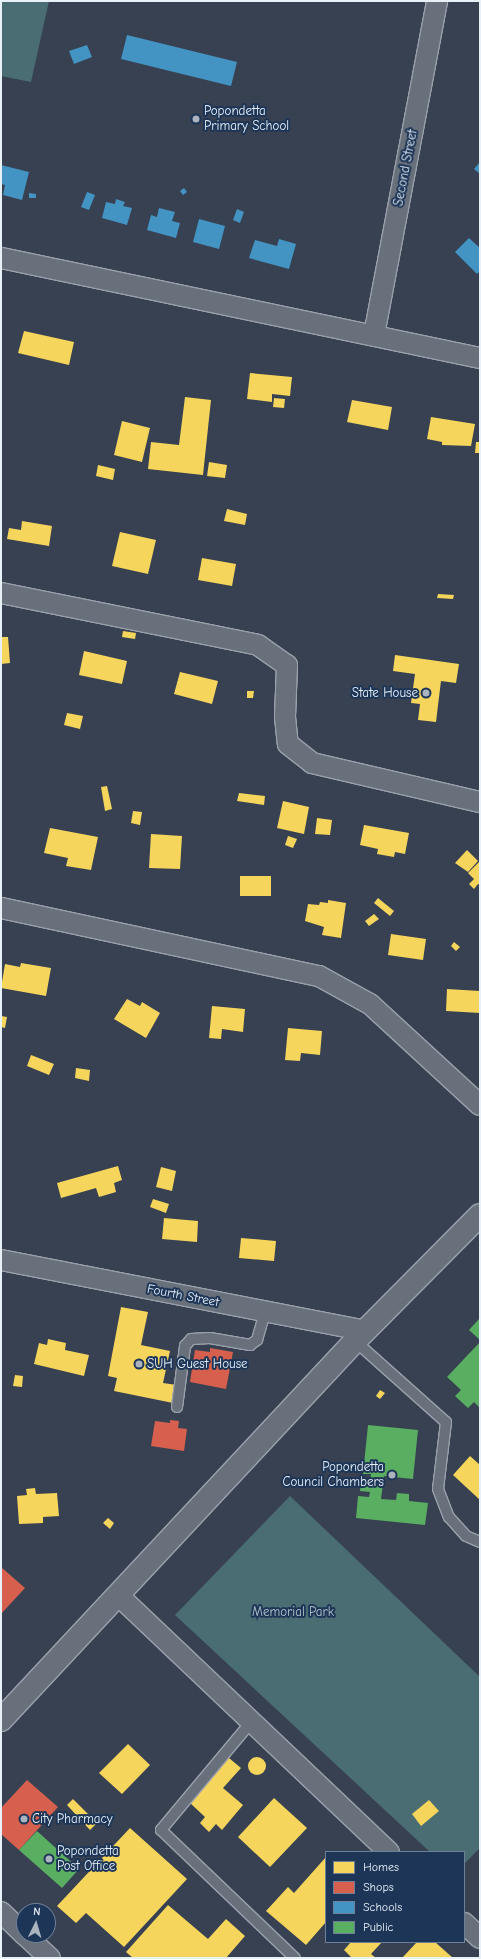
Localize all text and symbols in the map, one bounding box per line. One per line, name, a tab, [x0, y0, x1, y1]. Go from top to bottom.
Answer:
place label: Popondetta Primary School	[204, 104, 289, 135]
marker: Popondetta Primary School	[191, 114, 201, 124]
street label: Second Street	[391, 128, 421, 208]
place label: State House	[352, 685, 418, 701]
marker: State House	[421, 688, 431, 698]
street label: Fourth Street	[146, 1281, 220, 1311]
place label: SUH Guest House	[147, 1356, 248, 1372]
marker: SUH Guest House	[134, 1359, 144, 1369]
place label: Popondetta Council Chambers	[282, 1460, 384, 1491]
marker: Popondetta Council Chambers	[387, 1470, 397, 1480]
park label: Memorial Park	[252, 1604, 334, 1620]
place label: City Pharmacy	[32, 1811, 112, 1827]
marker: City Pharmacy	[19, 1814, 29, 1824]
place label: Popondetta Post Office	[57, 1844, 119, 1875]
legend	[325, 1851, 465, 1943]
marker: Popondetta Post Office	[44, 1854, 54, 1864]
text: Homes	[363, 1860, 399, 1874]
text: Shops	[363, 1880, 394, 1894]
text: Schools	[363, 1900, 402, 1914]
north arrow	[16, 1903, 56, 1943]
text: N	[33, 1905, 41, 1918]
text: Public	[363, 1920, 393, 1934]

